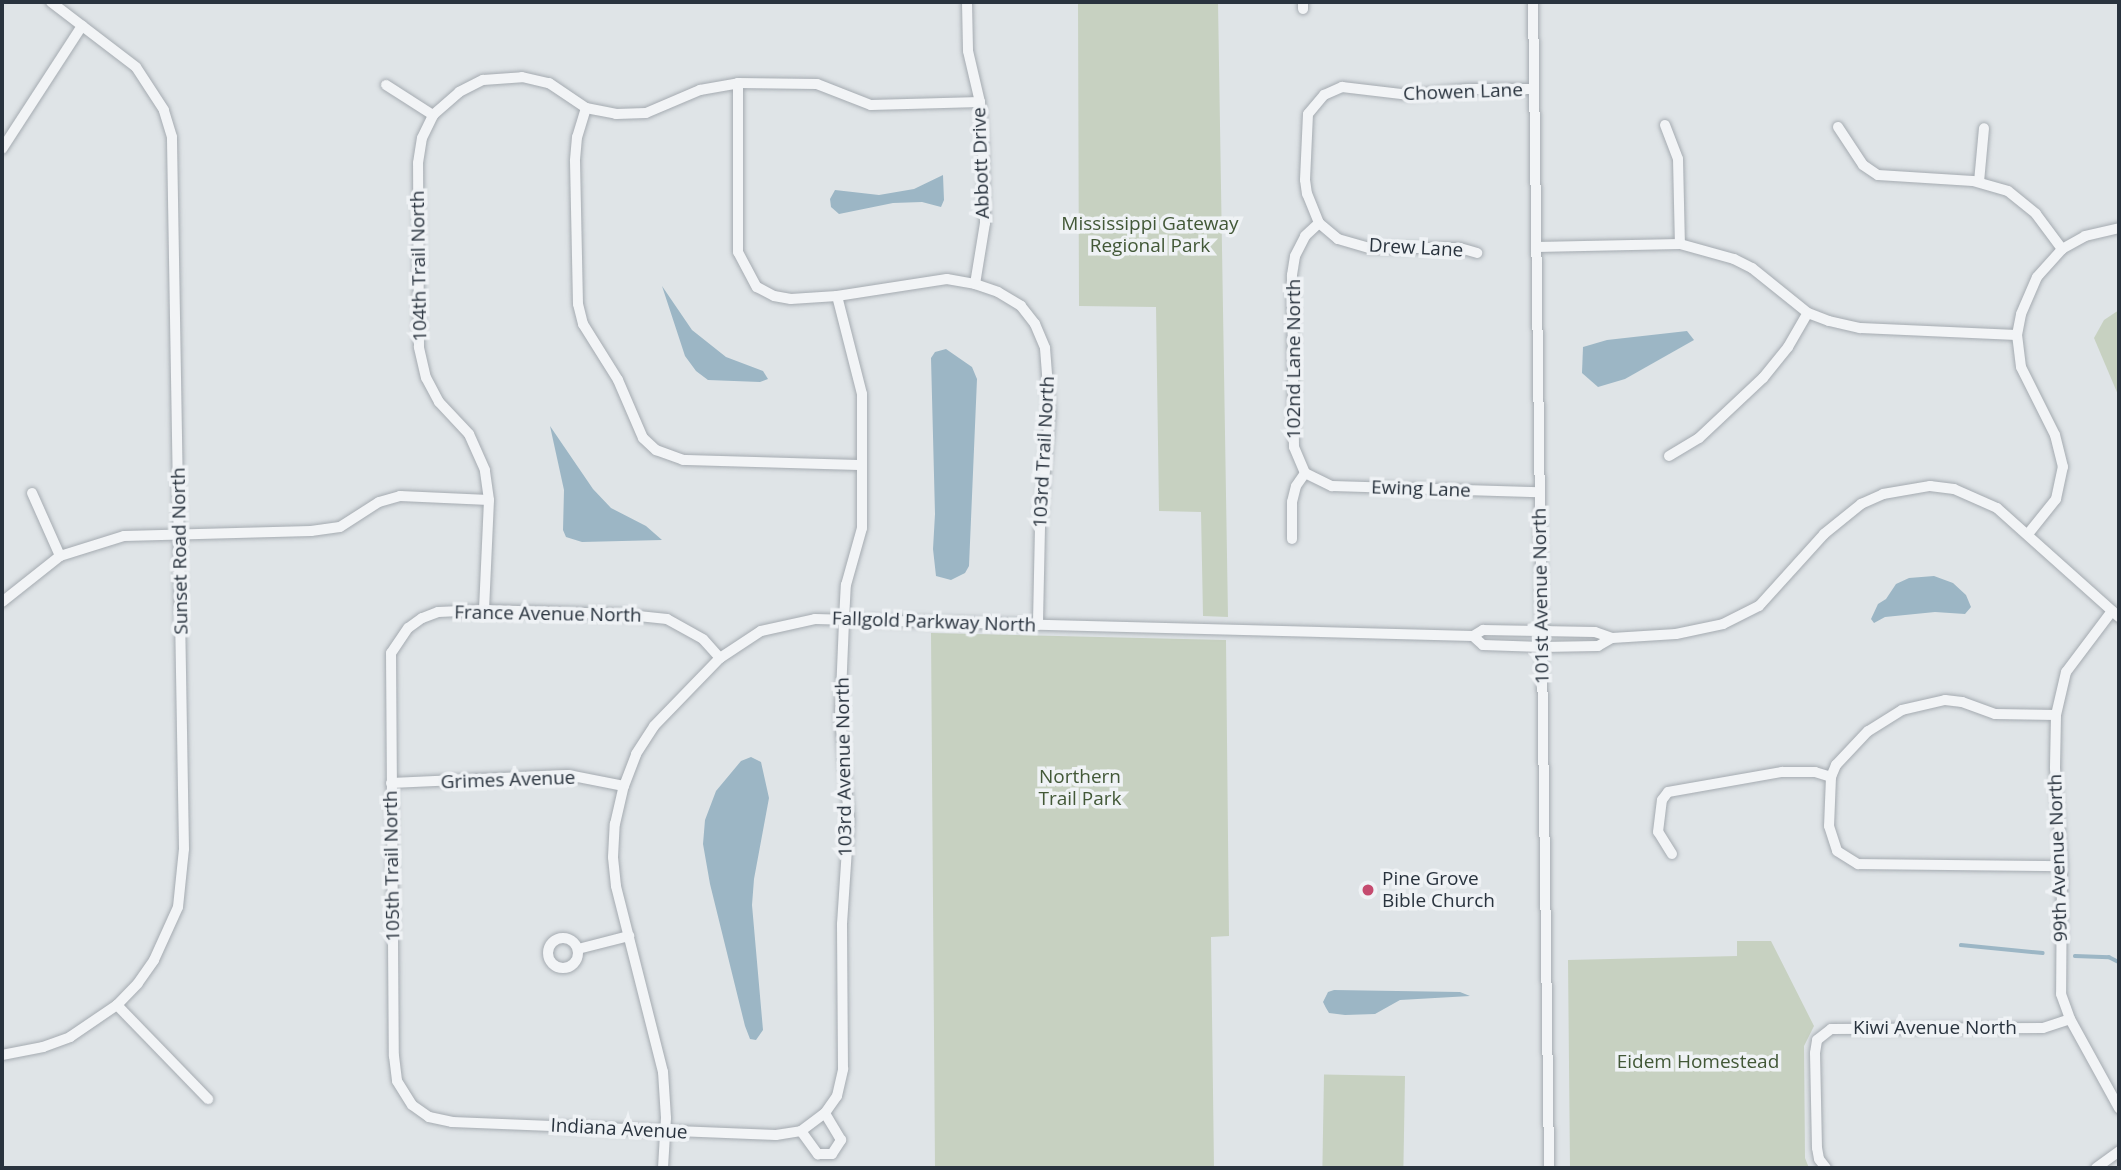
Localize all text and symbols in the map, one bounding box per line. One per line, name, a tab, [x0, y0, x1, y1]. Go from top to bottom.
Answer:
street label: Chowen Lane	[1403, 79, 1523, 105]
street label: Abbott Drive	[968, 107, 994, 219]
street label: 104th Trail North	[406, 190, 432, 342]
park label: Mississippi Gateway Regional Park	[1061, 213, 1239, 257]
street label: Drew Lane	[1368, 234, 1464, 262]
street label: 102nd Lane North	[1283, 279, 1305, 439]
street label: 103rd Trail North	[1029, 375, 1059, 529]
street label: Sunset Road North	[167, 467, 193, 635]
street label: Ewing Lane	[1371, 476, 1471, 502]
street label: 101st Avenue North	[1528, 508, 1554, 684]
street label: France Avenue North	[454, 601, 642, 627]
street label: Fallgold Parkway North	[831, 607, 1037, 637]
street label: 103rd Avenue North	[831, 677, 857, 857]
street label: Grimes Avenue	[440, 766, 576, 794]
park label: Northern Trail Park	[1038, 766, 1122, 810]
street label: 99th Avenue North	[2044, 774, 2072, 942]
street label: 105th Trail North	[379, 790, 405, 942]
place label: Pine Grove Bible Church	[1382, 868, 1495, 912]
marker: Pine Grove Bible Church	[1360, 882, 1376, 898]
street label: Kiwi Avenue North	[1853, 1017, 2017, 1039]
park label: Eidem Homestead	[1617, 1051, 1779, 1073]
street label: Indiana Avenue	[550, 1114, 688, 1144]

